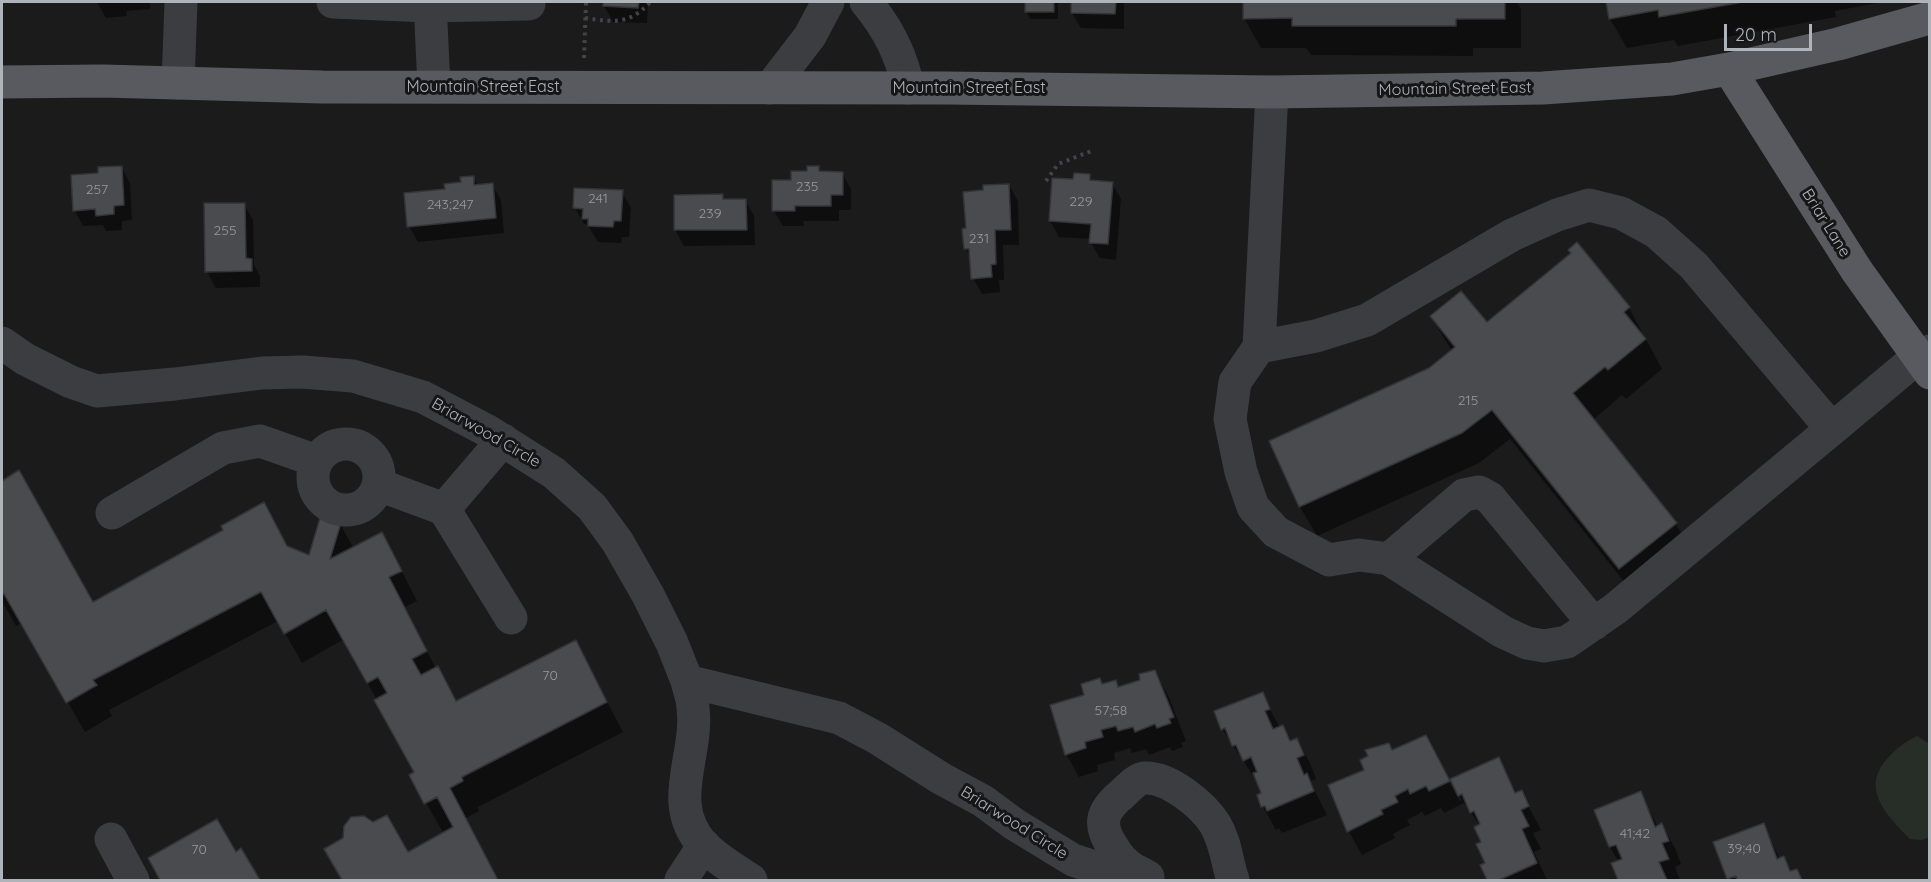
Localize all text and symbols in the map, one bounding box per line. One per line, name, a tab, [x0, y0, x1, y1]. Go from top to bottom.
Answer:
scale bar	[1727, 12, 1816, 50]
text: 20 m	[1735, 23, 1777, 46]
street label: Mountain Street East	[406, 77, 560, 97]
street label: Mountain Street East	[892, 78, 1046, 98]
street label: Mountain Street East	[1378, 78, 1532, 100]
house number: 235	[796, 179, 818, 195]
house number: 257	[86, 182, 108, 198]
street label: Briar Lane	[1798, 185, 1854, 261]
house number: 241	[588, 191, 608, 207]
house number: 229	[1069, 194, 1093, 210]
house number: 243;247	[427, 197, 473, 213]
house number: 239	[699, 206, 721, 222]
house number: 255	[213, 223, 237, 239]
house number: 231	[969, 231, 989, 247]
house number: 215	[1458, 393, 1478, 409]
street label: Briarwood Circle	[428, 394, 544, 472]
house number: 70	[542, 668, 558, 684]
house number: 57;58	[1095, 703, 1127, 719]
street label: Briarwood Circle	[957, 782, 1071, 864]
house number: 41;42	[1620, 826, 1650, 842]
house number: 39;40	[1727, 841, 1761, 857]
house number: 70	[191, 842, 207, 858]

